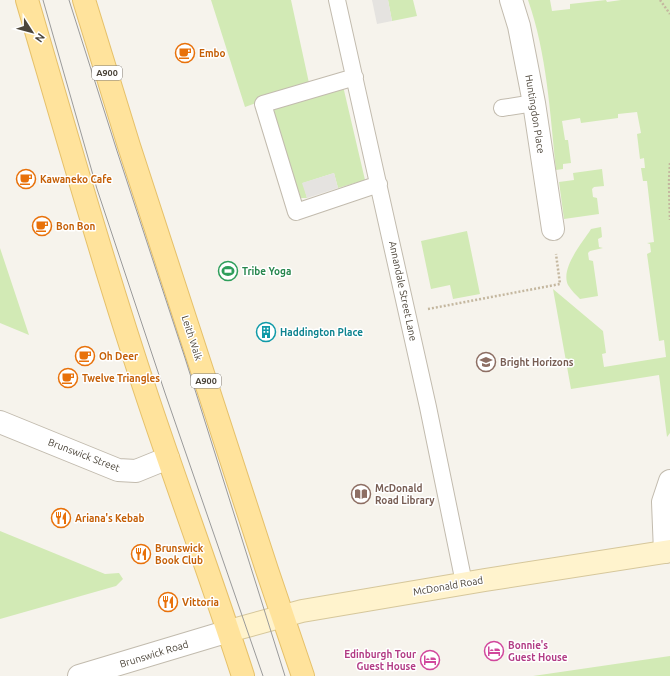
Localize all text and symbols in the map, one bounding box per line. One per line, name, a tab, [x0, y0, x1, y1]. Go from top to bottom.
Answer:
north arrow	[12, 12, 52, 52]
text: N	[33, 31, 47, 45]
cafe icon: Embo	[174, 42, 196, 64]
place label: Embo	[199, 48, 226, 59]
road number: A900	[92, 66, 122, 80]
street label: Huntingdon Place	[523, 74, 547, 154]
cafe icon: Kawaneko Cafe	[15, 168, 37, 190]
place label: Kawaneko Cafe	[40, 174, 112, 185]
cafe icon: Bon Bon	[31, 215, 53, 237]
place label: Bon Bon	[56, 221, 96, 232]
street label: Annandale Street Lane	[387, 240, 419, 342]
sports icon: Tribe Yoga	[217, 260, 239, 282]
place label: Tribe Yoga	[242, 266, 291, 277]
street label: Leith Walk	[180, 314, 204, 362]
building icon: Haddington Place	[255, 321, 277, 343]
place label: Haddington Place	[280, 327, 363, 338]
cafe icon: Oh Deer	[74, 345, 96, 367]
place label: Oh Deer	[99, 351, 139, 362]
school or university icon: Bright Horizons	[475, 351, 497, 373]
place label: Bright Horizons	[500, 357, 574, 368]
cafe icon: Twelve Triangles	[57, 367, 79, 389]
place label: Twelve Triangles	[82, 373, 160, 384]
road number: A900	[191, 374, 221, 388]
street label: Brunswick Street	[47, 436, 122, 474]
library icon: McDonald Road Library	[350, 483, 372, 505]
place label: McDonald Road Library	[375, 483, 435, 506]
restaurant icon: Ariana's Kebab	[50, 507, 72, 529]
place label: Ariana's Kebab	[75, 513, 145, 524]
restaurant icon: Brunswick Book Club	[130, 543, 152, 565]
place label: Brunswick Book Club	[155, 543, 204, 566]
street label: McDonald Road	[412, 574, 484, 598]
restaurant icon: Vittoria	[157, 591, 179, 613]
place label: Vittoria	[182, 597, 219, 608]
street label: Brunswick Road	[118, 638, 190, 670]
hotel icon: Bonnie's Guest House	[483, 640, 505, 662]
place label: Bonnie's Guest House	[508, 640, 568, 663]
place label: Edinburgh Tour Guest House	[344, 649, 417, 672]
hotel icon: Edinburgh Tour Guest House	[419, 649, 441, 671]

